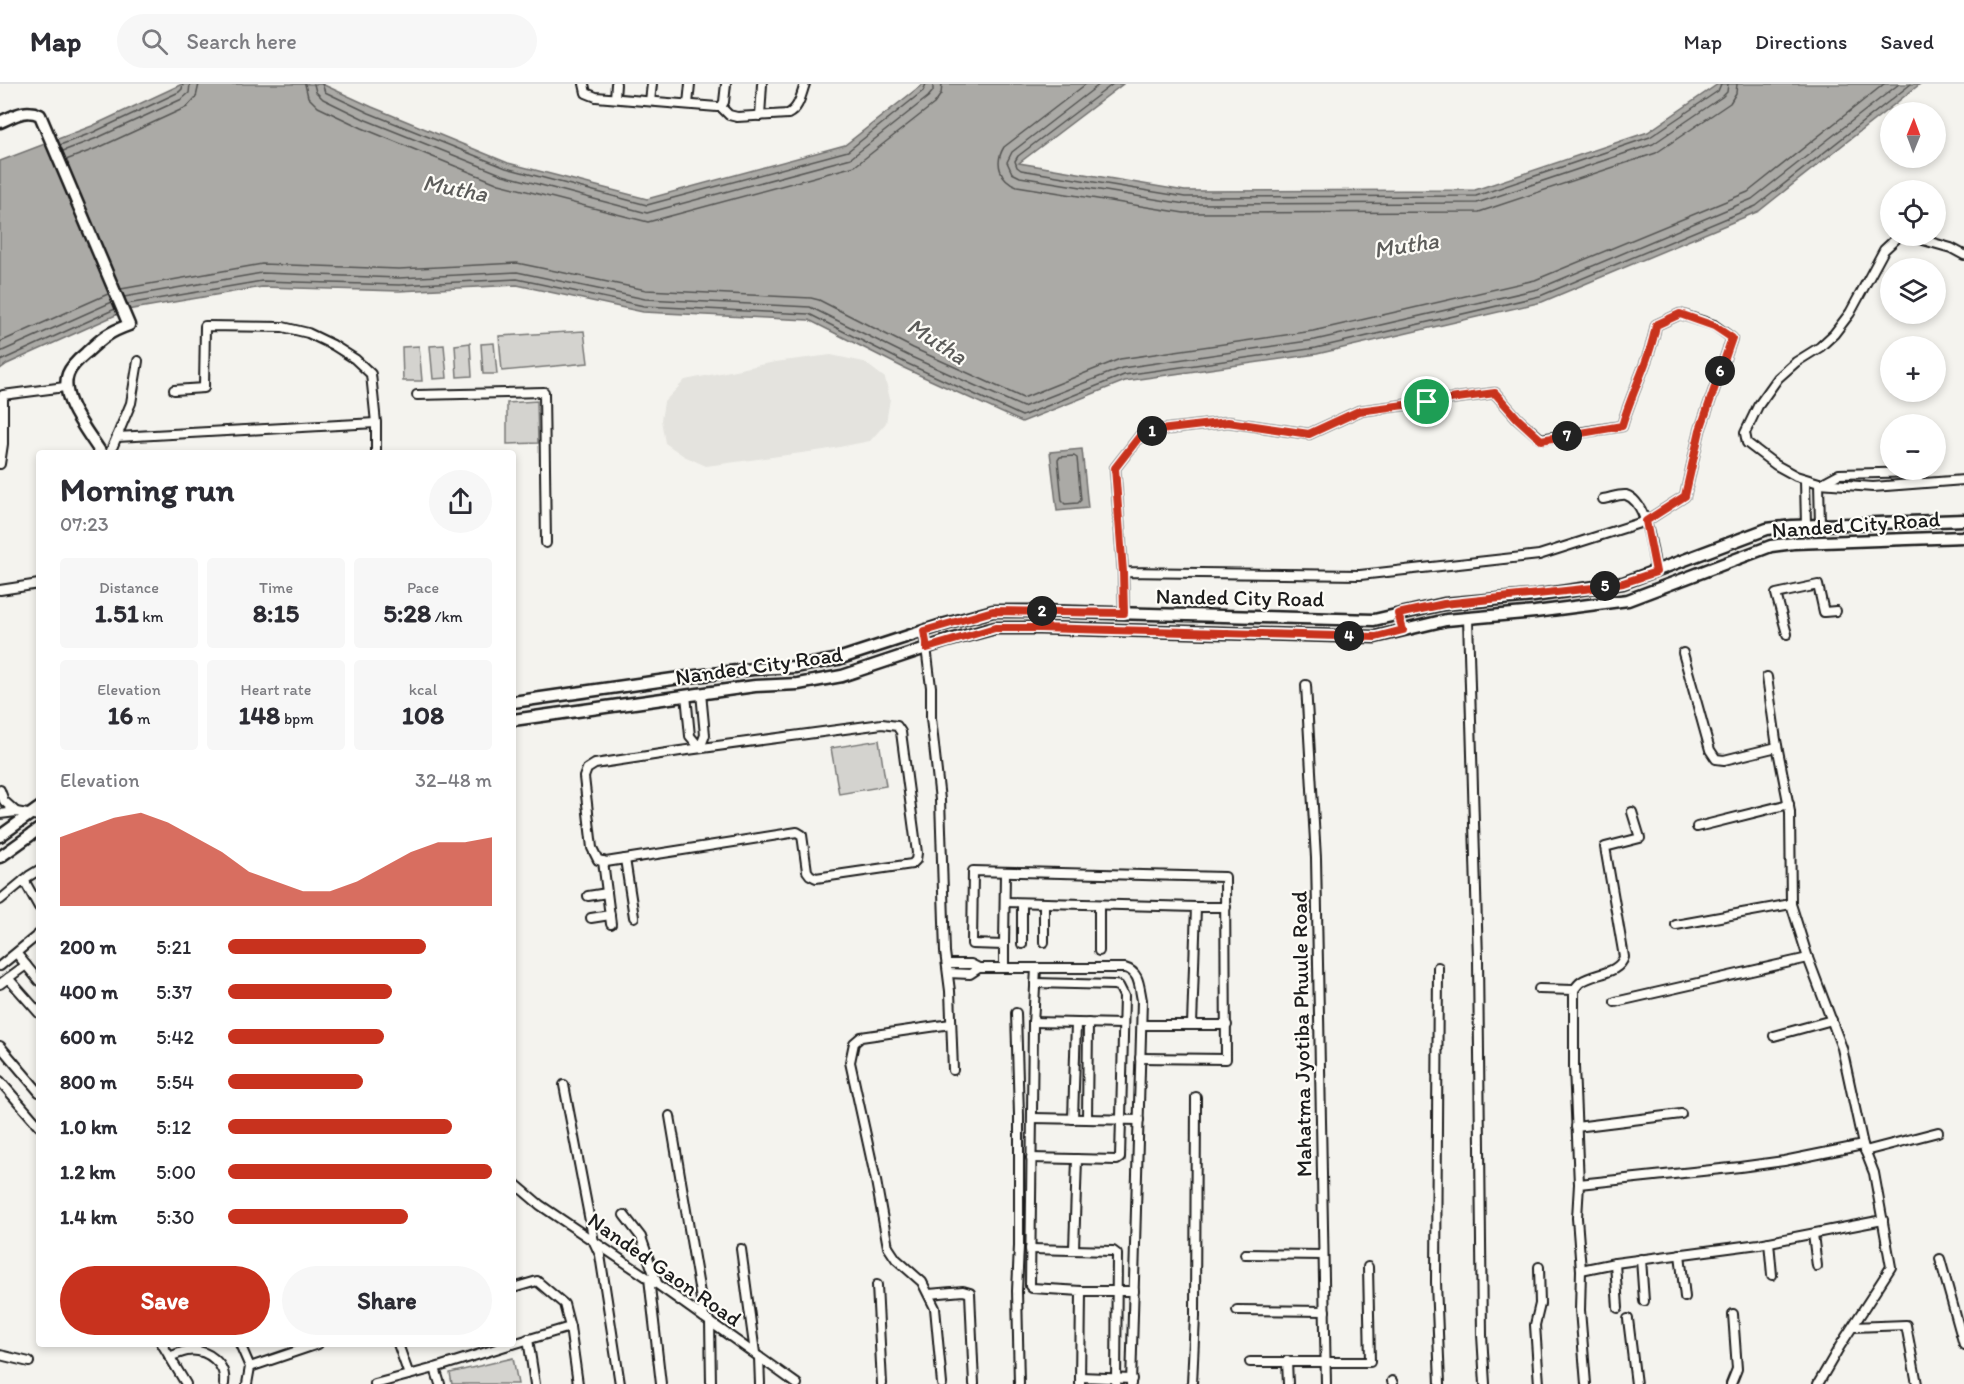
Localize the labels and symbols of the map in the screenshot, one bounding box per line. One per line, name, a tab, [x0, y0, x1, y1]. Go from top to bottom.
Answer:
north arrow	[1880, 102, 1946, 168]
water label: Mutha	[420, 167, 491, 208]
water label: Mutha	[1371, 225, 1442, 264]
water label: Mutha	[902, 311, 974, 371]
pin: 6	[1705, 356, 1735, 386]
pin	[1401, 376, 1452, 427]
pin: 1	[1137, 416, 1167, 446]
pin: 7	[1552, 421, 1582, 451]
street label: Nanded City Road	[1771, 505, 1941, 544]
pin: 5	[1590, 571, 1620, 601]
street label: Nanded City Road	[1155, 583, 1325, 612]
pin: 2	[1027, 596, 1057, 626]
pin: 4	[1334, 621, 1364, 651]
street label: Nanded City Road	[674, 640, 845, 691]
street label: Mahatma Jyotiba Phuule Road	[1286, 891, 1317, 1177]
street label: Nanded Gaon Road	[583, 1206, 747, 1333]

